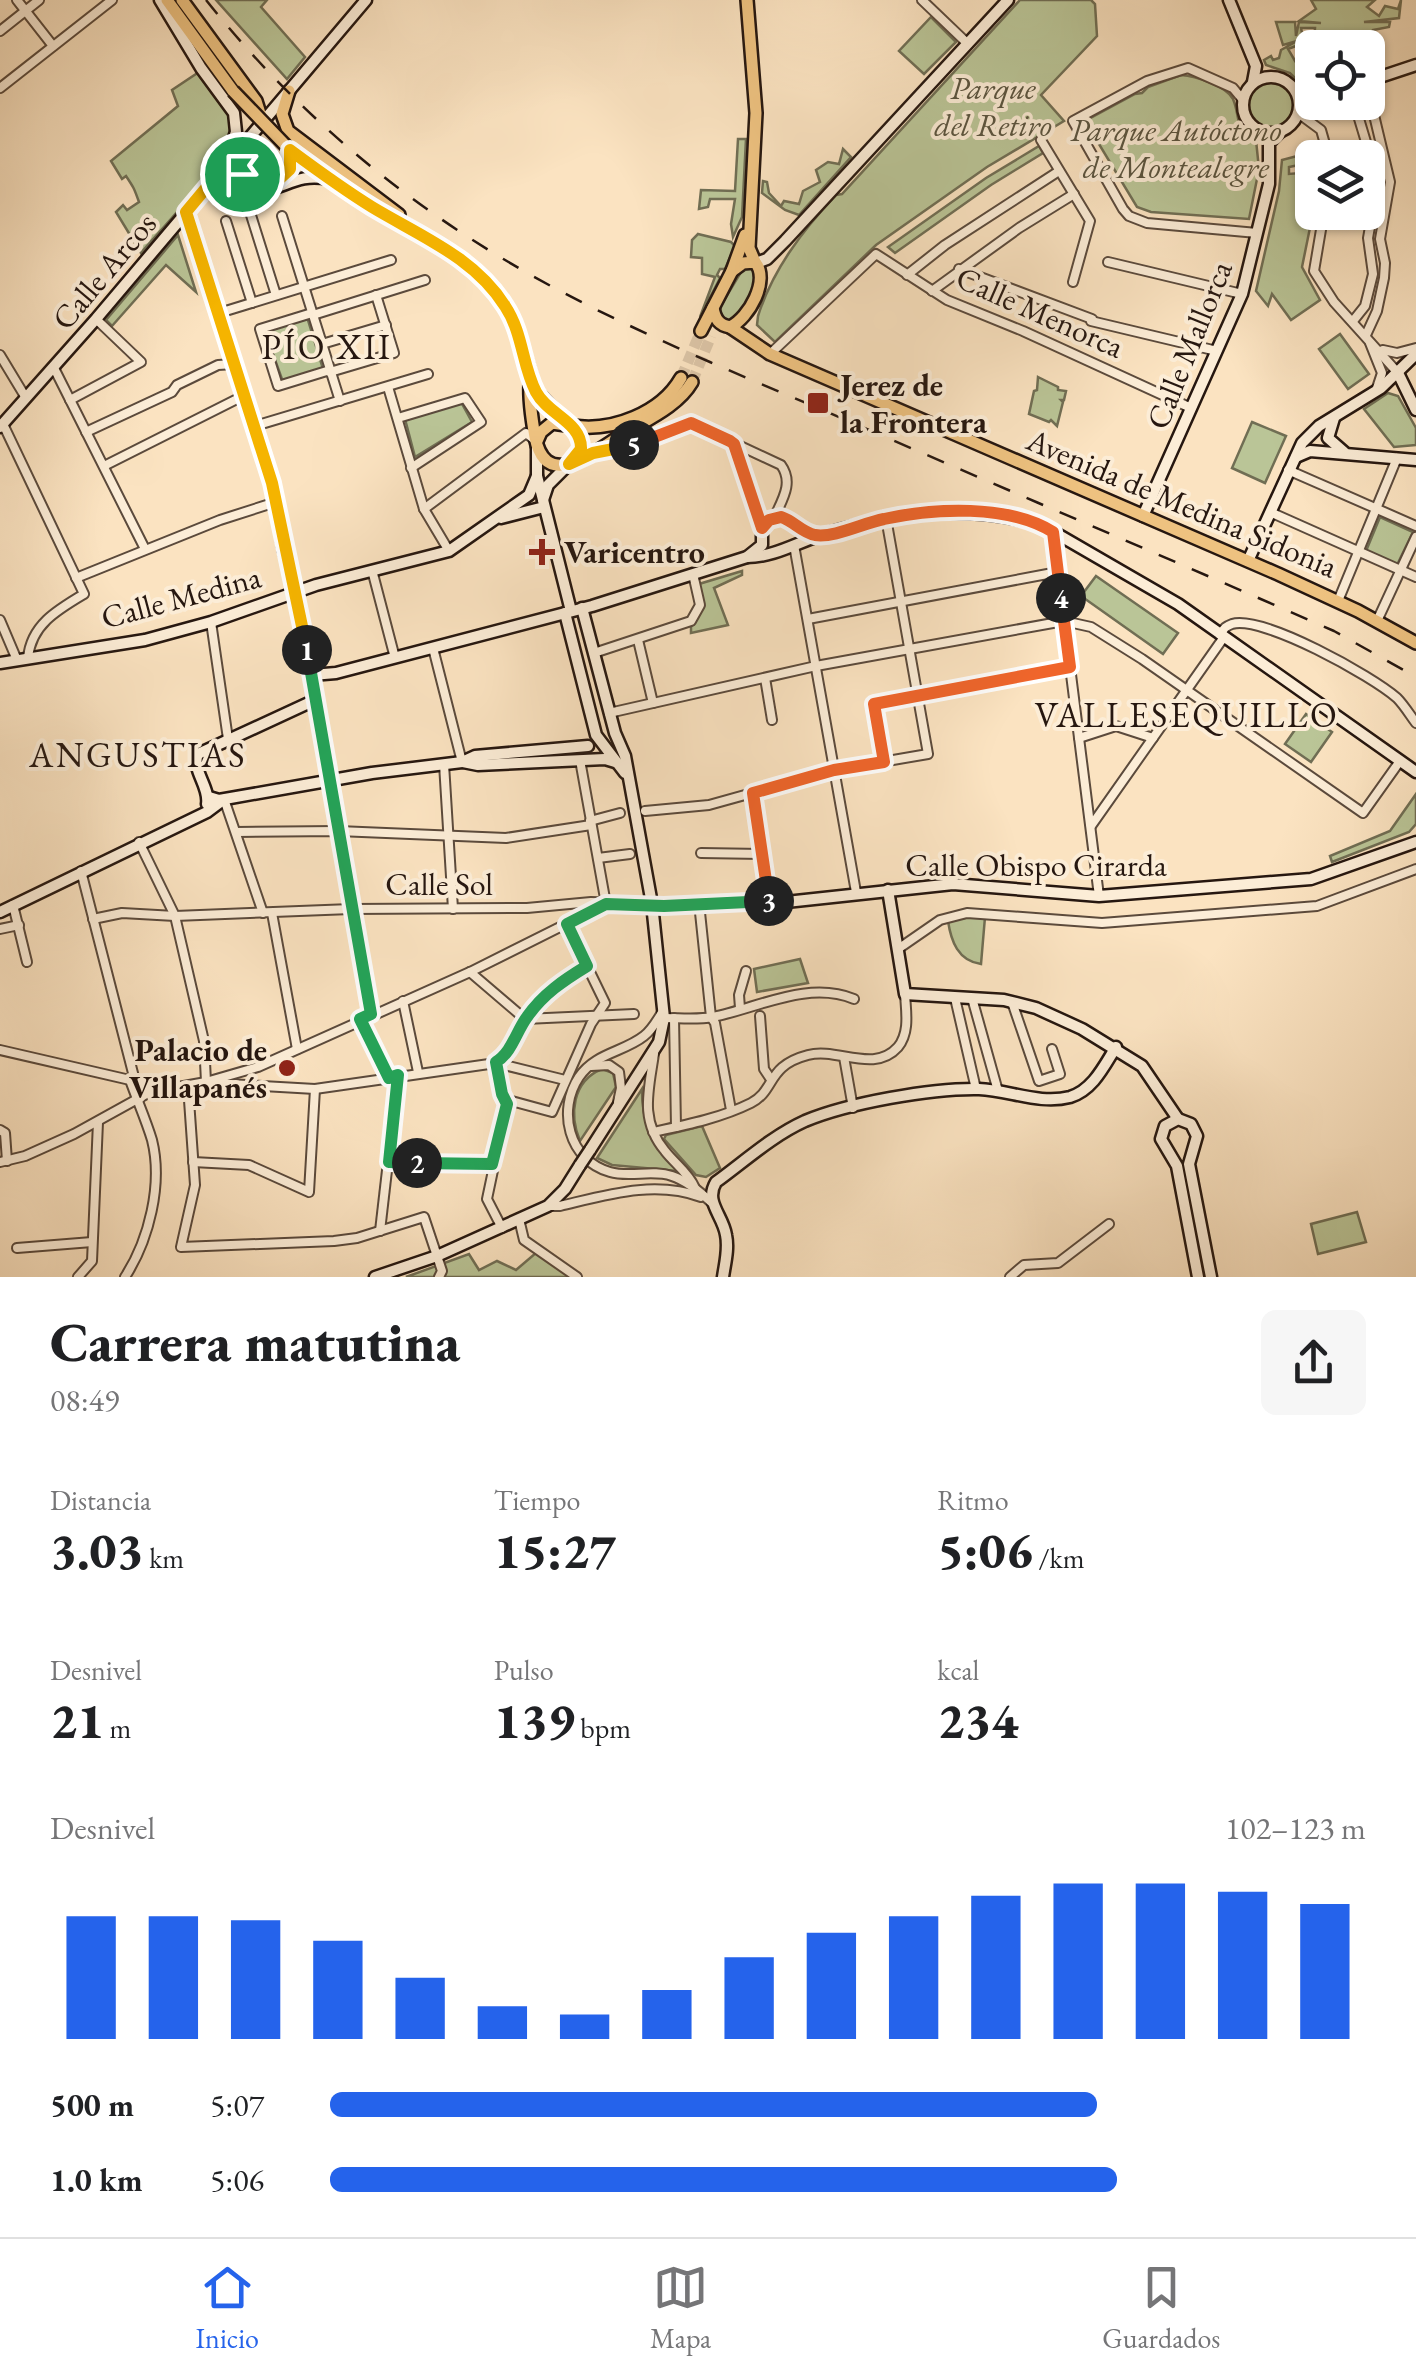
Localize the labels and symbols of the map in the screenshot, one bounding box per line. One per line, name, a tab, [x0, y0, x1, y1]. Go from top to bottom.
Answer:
park label: Parque del Retiro	[934, 67, 1052, 146]
park label: Parque Autóctono de Montealegre	[1070, 109, 1282, 188]
pin	[200, 132, 285, 217]
street label: Calle Arcos	[43, 203, 165, 339]
street label: Calle Mallorca	[1136, 254, 1242, 435]
street label: Calle Menorca	[950, 256, 1131, 368]
district label: PÍO XII	[262, 324, 392, 369]
place label: Jerez de la Frontera	[837, 364, 988, 443]
marker: Jerez de la Frontera	[805, 390, 831, 416]
street label: Avenida de Medina Sidonia	[1019, 418, 1344, 588]
pin: 5	[609, 420, 659, 470]
place label: Varicentro	[564, 531, 705, 573]
marker: Varicentro	[529, 539, 555, 565]
street label: Calle Medina	[96, 555, 266, 638]
pin: 4	[1036, 573, 1086, 623]
pin: 1	[282, 625, 332, 675]
district label: VALLESEQUILLO	[1035, 692, 1339, 737]
district label: ANGUSTIAS	[28, 732, 247, 777]
street label: Calle Obispo Cirarda	[905, 844, 1167, 886]
street label: Calle Sol	[385, 863, 493, 905]
pin: 3	[744, 876, 794, 926]
place label: Palacio de Villapanés	[129, 1029, 267, 1108]
marker: Palacio de Villapanés	[276, 1057, 298, 1079]
pin: 2	[392, 1138, 442, 1188]

